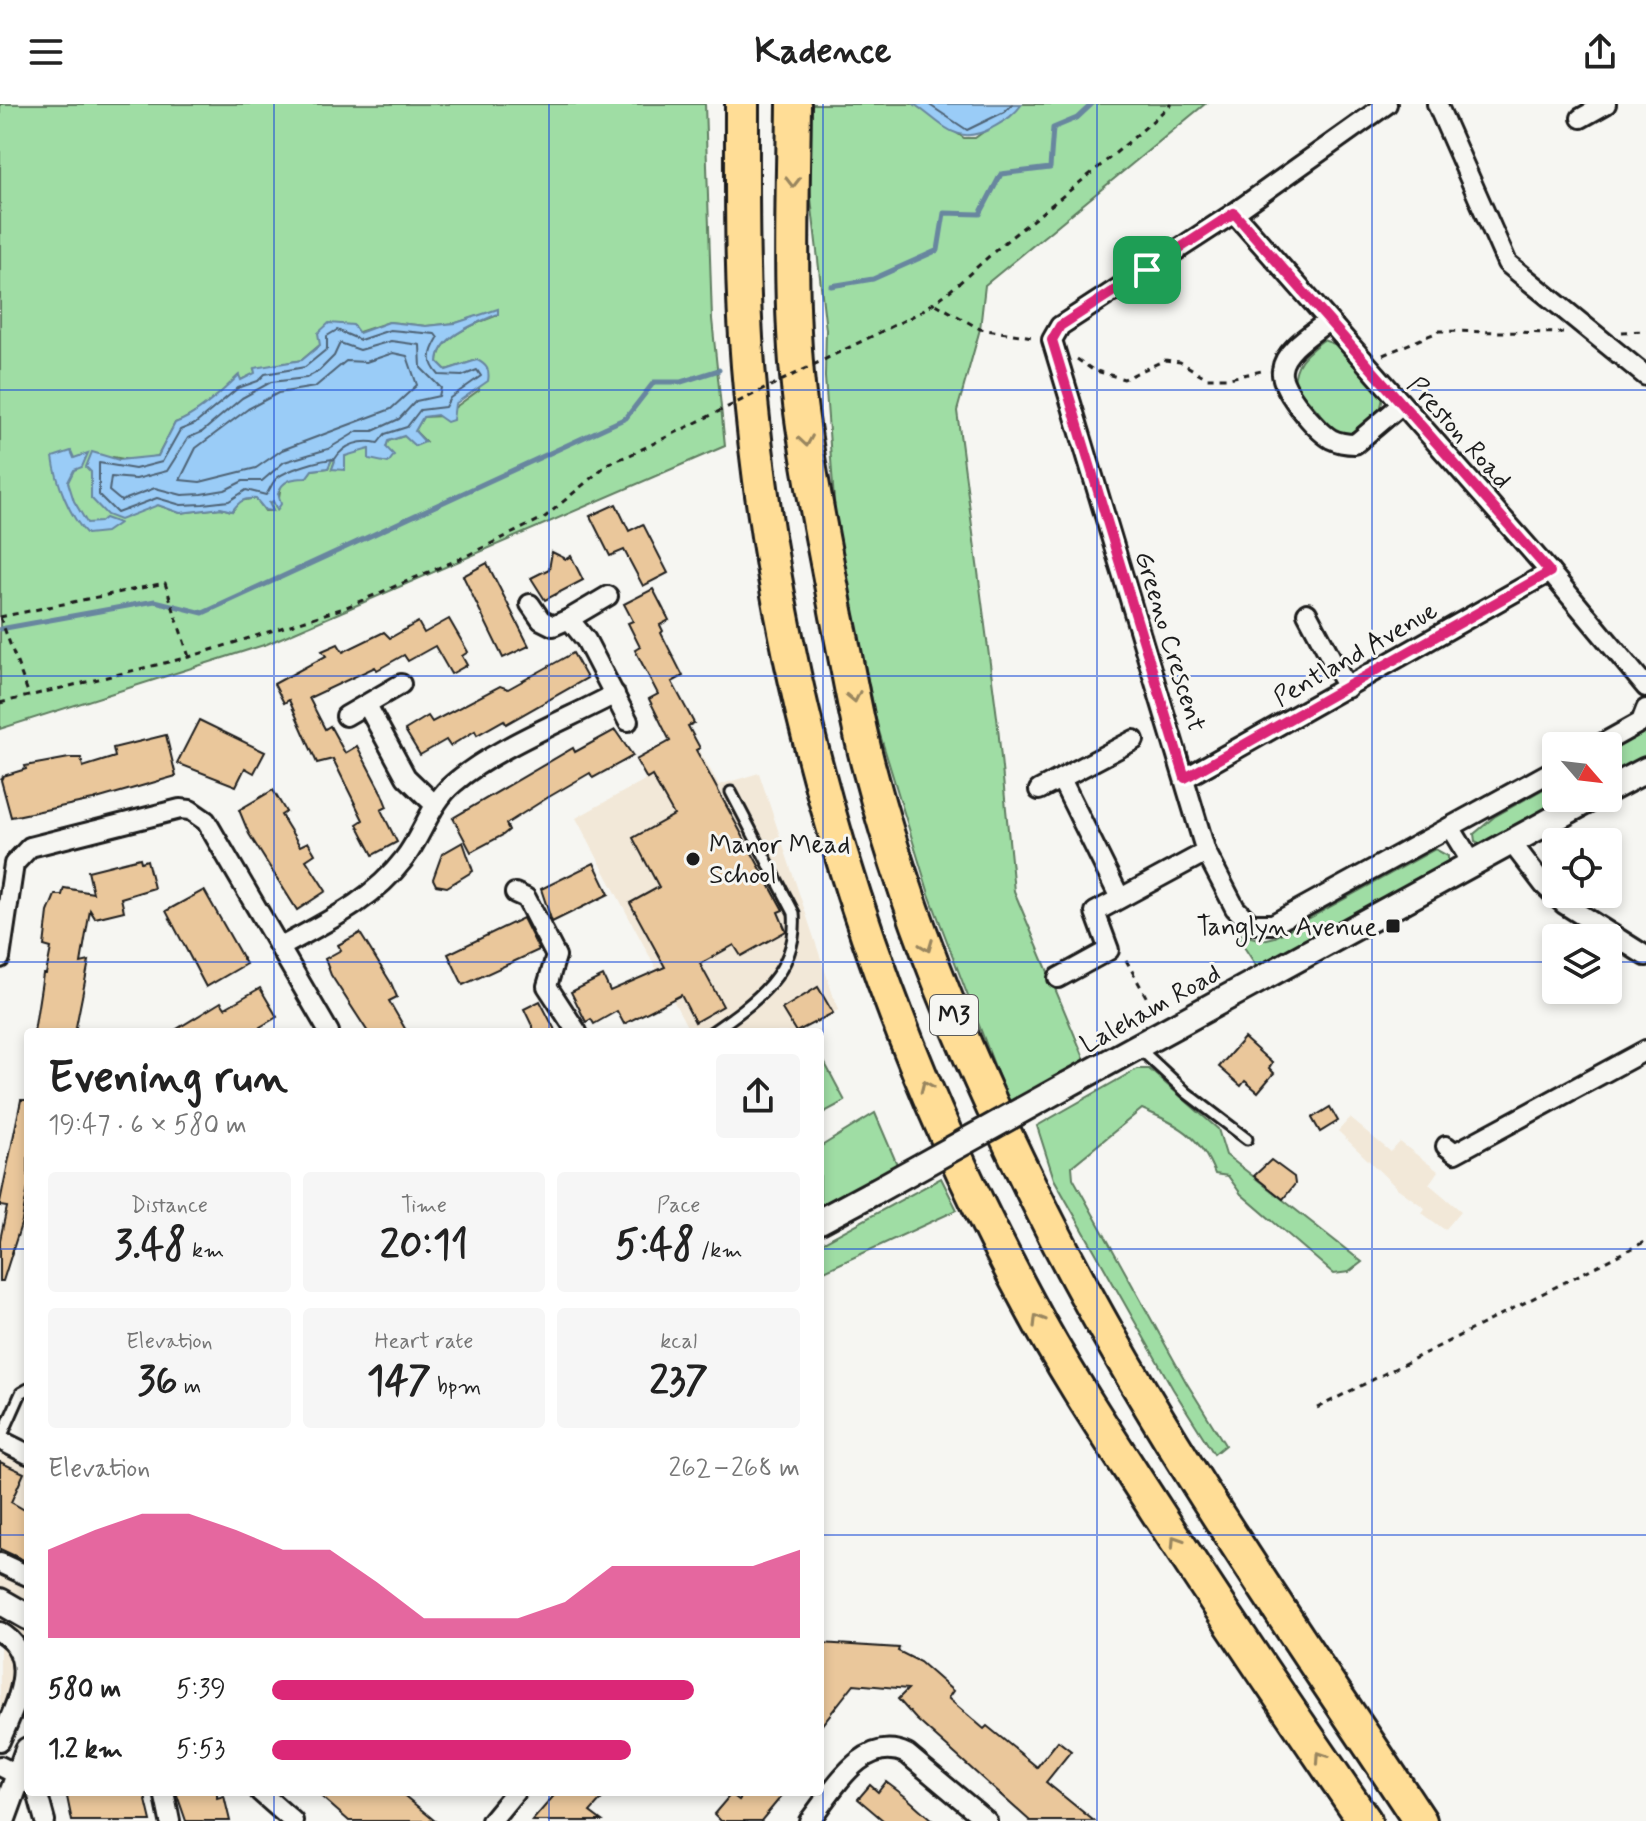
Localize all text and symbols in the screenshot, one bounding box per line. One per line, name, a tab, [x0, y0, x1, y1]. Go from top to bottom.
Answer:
text: Kadence	[755, 29, 891, 76]
icon: menu	[24, 30, 68, 74]
icon: share	[1578, 30, 1622, 74]
one-way arrow	[784, 176, 802, 189]
pin	[1113, 236, 1181, 304]
icon: arrive	[1125, 248, 1169, 292]
street label: Preston Road	[1399, 370, 1518, 497]
one-way arrow	[797, 434, 814, 448]
street label: Greeno Crescent	[1125, 547, 1213, 736]
street label: Pentland Avenue	[1268, 594, 1444, 715]
one-way arrow	[845, 689, 862, 703]
north arrow	[1542, 732, 1622, 812]
map controls	[1542, 732, 1622, 1004]
button: locate	[1542, 828, 1622, 908]
place label: Manor Mead School	[709, 829, 850, 893]
marker: Manor Mead School	[684, 850, 702, 868]
place label: Tanglyn Avenue	[1196, 911, 1377, 947]
marker: Tanglyn Avenue	[1384, 917, 1402, 935]
button: layers	[1542, 924, 1622, 1004]
one-way arrow	[917, 938, 934, 952]
street label: Laleham Road	[1075, 957, 1227, 1062]
road number: M3	[930, 995, 978, 1035]
text: Evening run	[48, 1050, 288, 1108]
button: share	[716, 1054, 800, 1138]
one-way arrow	[919, 1080, 935, 1094]
text: 19:47 · 6 × 580 m	[48, 1109, 247, 1143]
text: Distance	[131, 1192, 208, 1220]
text: Time	[401, 1192, 447, 1220]
text: Pace	[657, 1192, 701, 1220]
text: 3.48	[115, 1220, 186, 1272]
text: 20:11	[380, 1220, 468, 1272]
text: 5:48	[615, 1220, 695, 1272]
text: km	[186, 1237, 224, 1265]
text: /km	[695, 1237, 742, 1265]
one-way arrow	[1033, 1314, 1048, 1329]
text: Elevation	[126, 1328, 213, 1356]
text: Heart rate	[375, 1328, 473, 1356]
text: kcal	[660, 1328, 697, 1356]
text: 36	[138, 1356, 178, 1408]
text: 147	[367, 1356, 431, 1408]
text: 237	[649, 1356, 708, 1408]
text: m	[178, 1373, 201, 1401]
text: bpm	[431, 1373, 481, 1401]
text: Elevation	[48, 1452, 150, 1486]
text: 262–268 m	[668, 1452, 800, 1486]
one-way arrow	[1171, 1535, 1186, 1549]
text: 580 m	[48, 1673, 121, 1707]
text: 5:39	[176, 1673, 226, 1707]
text: 1.2 km	[48, 1733, 123, 1767]
text: 5:53	[176, 1733, 225, 1767]
one-way arrow	[1316, 1751, 1331, 1765]

